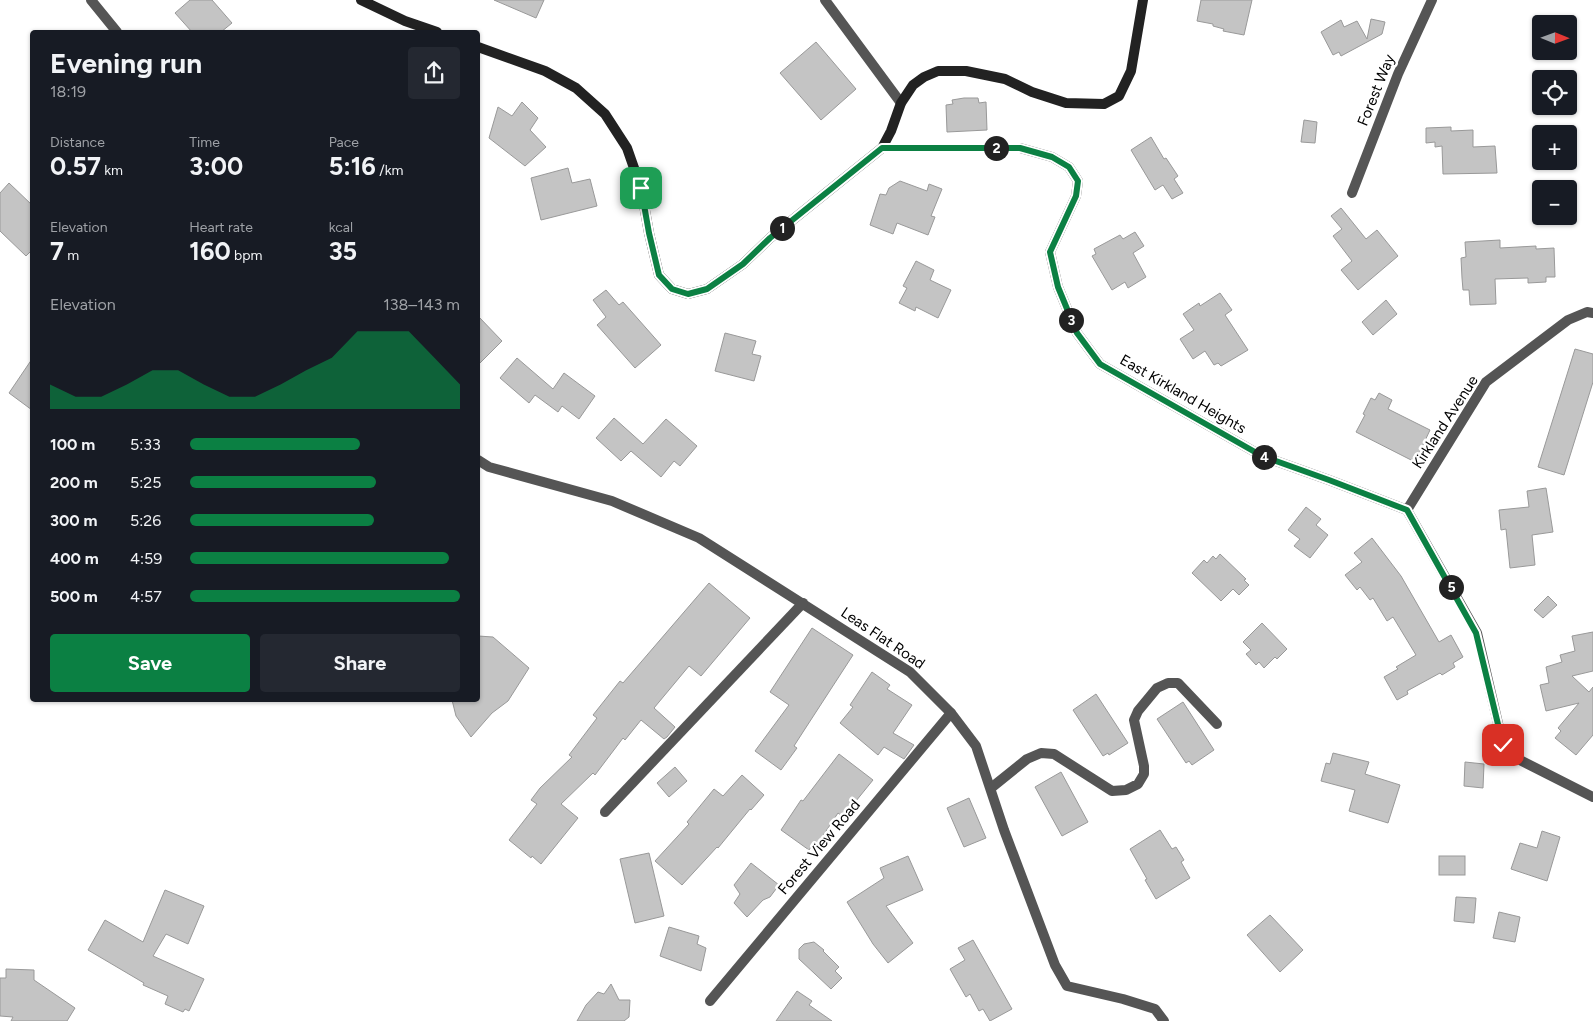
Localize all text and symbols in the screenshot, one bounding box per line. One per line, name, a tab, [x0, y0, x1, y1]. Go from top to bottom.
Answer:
north arrow	[1532, 15, 1578, 60]
map controls	[1532, 15, 1577, 225]
text: Evening run	[50, 46, 202, 80]
button: share	[408, 47, 460, 99]
street label: Forest Way	[1353, 51, 1399, 128]
button: locate	[1532, 70, 1577, 115]
text: 18:19	[50, 82, 86, 101]
button: +	[1532, 125, 1577, 170]
text: Distance	[50, 134, 105, 151]
text: Time	[189, 134, 220, 151]
text: Pace	[329, 134, 359, 151]
pin: 2	[984, 136, 1008, 160]
text: 2	[992, 140, 1001, 157]
text: 0.57	[50, 151, 101, 181]
text: 3:00	[189, 151, 243, 181]
text: 5:16	[329, 151, 376, 181]
text: km	[101, 162, 123, 179]
text: /km	[376, 162, 403, 179]
pin	[620, 167, 662, 209]
icon: arrive	[627, 174, 655, 202]
button: −	[1532, 180, 1577, 225]
pin: 1	[770, 216, 794, 240]
text: Elevation	[50, 219, 108, 236]
text: Heart rate	[189, 219, 253, 236]
text: kcal	[329, 219, 353, 236]
text: 1	[780, 220, 785, 237]
text: 7	[50, 236, 64, 266]
text: 160	[189, 236, 231, 266]
text: 35	[329, 236, 357, 266]
text: m	[64, 247, 79, 264]
text: bpm	[231, 247, 262, 264]
text: Elevation	[50, 295, 116, 314]
text: 138–143 m	[383, 295, 460, 314]
pin: 3	[1058, 308, 1084, 332]
text: 3	[1068, 312, 1075, 329]
street label: East Kirkland Heights	[1117, 351, 1249, 437]
street label: Kirkland Avenue	[1408, 372, 1482, 472]
text: 100 m	[50, 435, 95, 454]
text: 5:33	[130, 435, 161, 454]
pin: 4	[1252, 444, 1276, 470]
text: 4	[1260, 449, 1269, 466]
text: 200 m	[50, 473, 98, 492]
text: 5:25	[130, 473, 161, 492]
text: 300 m	[50, 511, 97, 530]
text: 5:26	[130, 511, 161, 530]
text: 400 m	[50, 549, 99, 568]
text: 4:59	[130, 549, 162, 568]
pin: 5	[1438, 574, 1464, 600]
text: 5	[1447, 579, 1456, 596]
text: 500 m	[50, 587, 98, 606]
text: 4:57	[130, 587, 162, 606]
street label: Leas Flat Road	[838, 603, 928, 673]
button: Save	[50, 634, 250, 692]
button: Share	[260, 634, 460, 692]
pin	[1482, 724, 1524, 766]
icon: check	[1489, 731, 1517, 759]
street label: Forest View Road	[774, 796, 864, 898]

